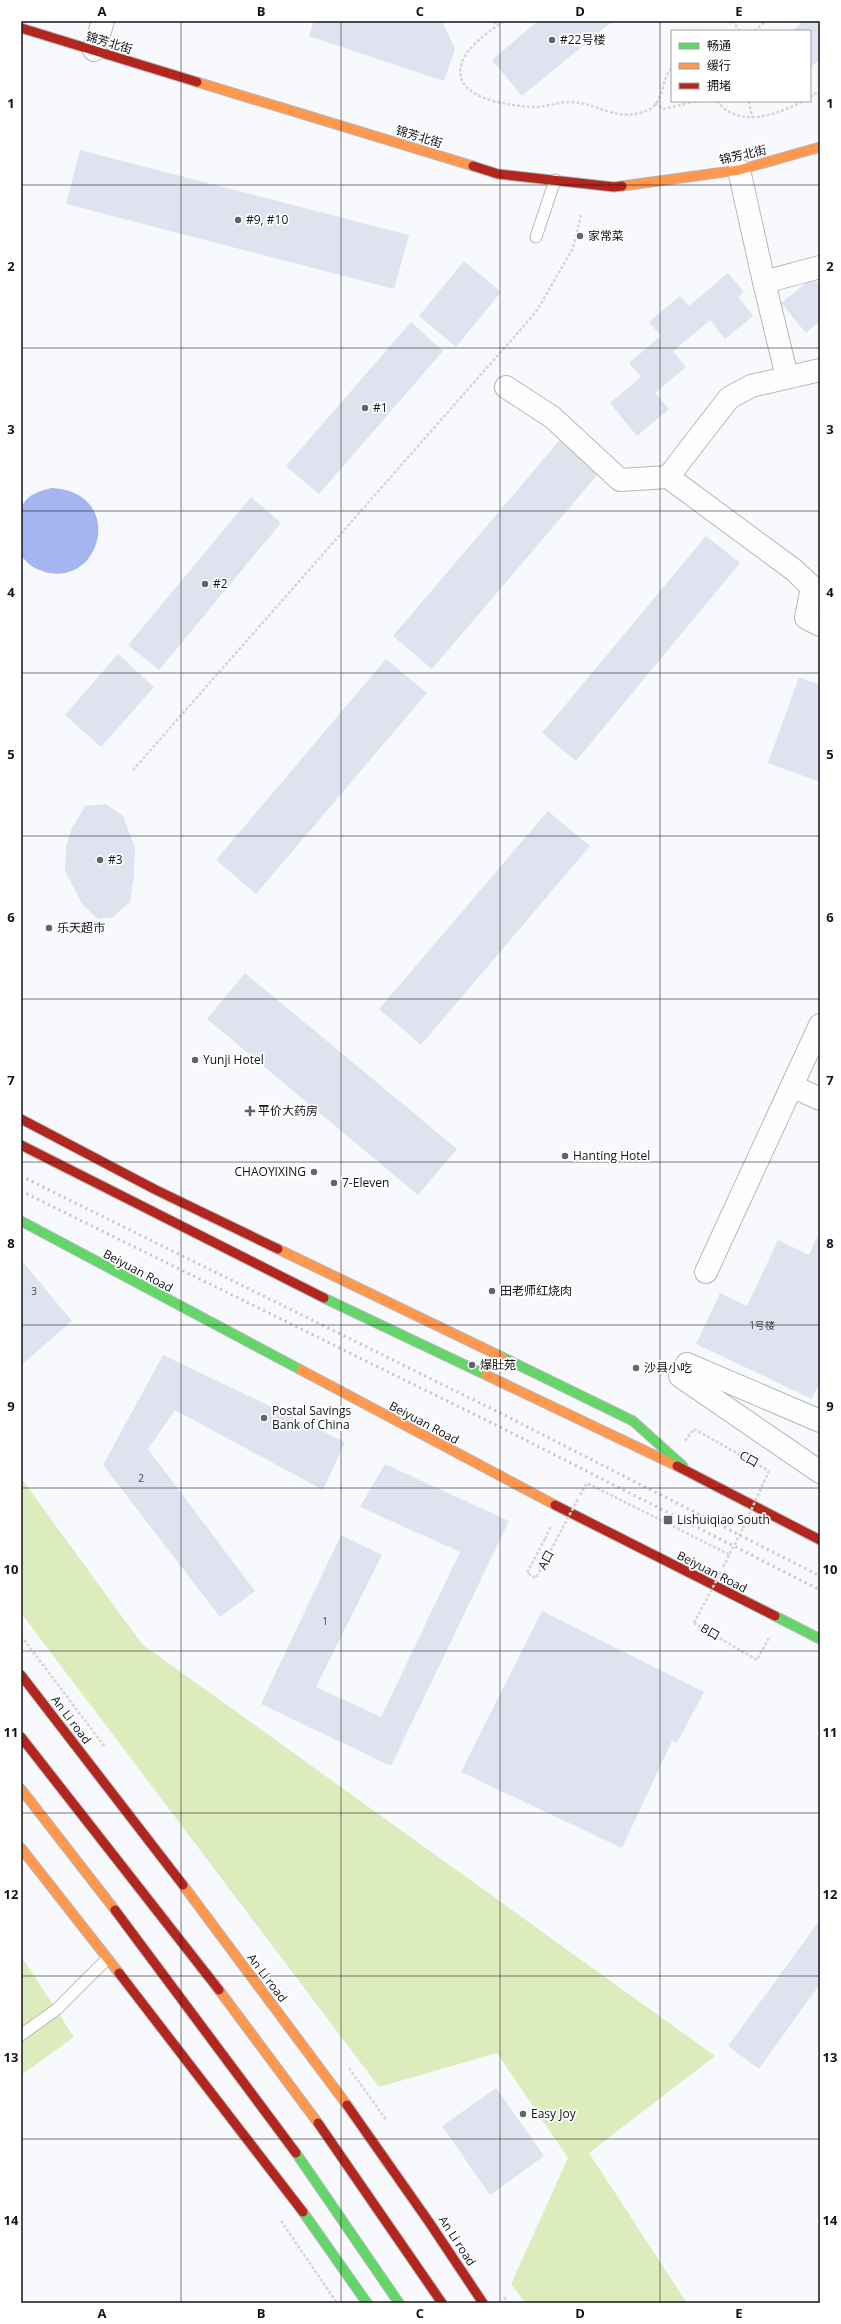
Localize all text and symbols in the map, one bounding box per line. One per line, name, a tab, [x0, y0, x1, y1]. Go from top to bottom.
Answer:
text: A	[98, 2, 107, 20]
text: B	[257, 2, 266, 20]
text: C	[416, 2, 424, 20]
text: D	[575, 2, 585, 20]
text: E	[735, 2, 743, 20]
street label: 锦芳北街	[84, 27, 135, 58]
legend	[671, 30, 811, 102]
place label: #22号楼	[560, 31, 605, 48]
marker: #22号楼	[547, 35, 557, 45]
text: 畅通	[707, 37, 731, 54]
text: 缓行	[707, 57, 731, 74]
text: 拥堵	[707, 77, 731, 94]
text: 1	[7, 94, 15, 112]
text: 1	[826, 94, 834, 112]
street label: 锦芳北街	[394, 121, 445, 152]
street label: 锦芳北街	[718, 141, 768, 168]
place label: #9, #10	[246, 211, 288, 228]
marker: #9, #10	[233, 215, 243, 225]
place label: 家常菜	[588, 227, 624, 244]
marker: 家常菜	[575, 231, 585, 241]
text: 2	[7, 257, 15, 275]
text: 2	[826, 257, 834, 275]
place label: #1	[373, 399, 388, 416]
marker: #1	[360, 403, 370, 413]
text: 3	[7, 420, 15, 438]
text: 3	[826, 420, 834, 438]
place label: #2	[213, 575, 228, 592]
marker: #2	[200, 579, 210, 589]
text: 4	[7, 583, 15, 601]
text: 4	[826, 583, 834, 601]
text: 5	[7, 745, 15, 763]
text: 5	[826, 745, 834, 763]
place label: #3	[108, 851, 123, 868]
marker: #3	[95, 855, 105, 865]
text: 6	[7, 908, 15, 926]
text: 6	[826, 908, 834, 926]
place label: 乐天超市	[57, 919, 105, 936]
marker: 乐天超市	[44, 923, 54, 933]
place label: Yunji Hotel	[203, 1051, 264, 1068]
marker: Yunji Hotel	[190, 1055, 200, 1065]
text: 7	[7, 1071, 15, 1089]
text: 7	[826, 1071, 834, 1089]
place label: 平价大药房	[258, 1102, 318, 1119]
marker: 平价大药房	[245, 1106, 255, 1116]
place label: Hanting Hotel	[573, 1147, 650, 1164]
marker: Hanting Hotel	[560, 1151, 570, 1161]
place label: CHAOYIXING	[235, 1163, 306, 1180]
marker: CHAOYIXING	[309, 1167, 319, 1177]
place label: 7-Eleven	[342, 1174, 389, 1191]
marker: 7-Eleven	[329, 1178, 339, 1188]
text: 8	[7, 1234, 15, 1252]
text: 8	[826, 1234, 834, 1252]
street label: Beiyuan Road	[100, 1245, 176, 1296]
place label: 田老师红烧肉	[500, 1282, 572, 1299]
house number: 3	[31, 1284, 37, 1298]
marker: 田老师红烧肉	[487, 1286, 497, 1296]
house number: 1号楼	[749, 1318, 775, 1332]
place label: 爆肚苑	[480, 1356, 516, 1373]
place label: 沙县小吃	[644, 1359, 692, 1376]
marker: 爆肚苑	[467, 1360, 477, 1370]
marker: 沙县小吃	[631, 1363, 641, 1373]
text: 9	[7, 1397, 15, 1415]
street label: Beiyuan Road	[386, 1397, 462, 1448]
text: 9	[826, 1397, 834, 1415]
place label: Postal Savings Bank of China	[272, 1402, 351, 1433]
marker: Postal Savings Bank of China	[259, 1413, 269, 1423]
street label: C口	[737, 1446, 762, 1471]
house number: 2	[138, 1471, 144, 1485]
place label: Lishuiqiao South	[677, 1511, 770, 1528]
marker: Lishuiqiao South	[662, 1514, 674, 1526]
street label: A口	[533, 1547, 558, 1572]
street label: Beiyuan Road	[674, 1547, 750, 1597]
text: 10	[4, 1560, 18, 1578]
text: 10	[823, 1560, 837, 1578]
house number: 1	[322, 1614, 328, 1628]
street label: B口	[697, 1619, 723, 1644]
street label: An Li road	[48, 1692, 95, 1747]
text: 11	[4, 1723, 18, 1741]
text: 11	[823, 1723, 837, 1741]
text: 12	[4, 1885, 19, 1903]
text: 12	[823, 1885, 838, 1903]
street label: An Li road	[244, 1950, 291, 2005]
text: 13	[4, 2048, 18, 2066]
text: 13	[823, 2048, 837, 2066]
place label: Easy Joy	[531, 2105, 577, 2122]
marker: Easy Joy	[518, 2109, 528, 2119]
text: 14	[4, 2211, 19, 2229]
text: 14	[823, 2211, 838, 2229]
street label: An Li road	[435, 2212, 480, 2269]
text: A	[98, 2304, 107, 2322]
text: B	[257, 2304, 266, 2322]
text: C	[416, 2304, 424, 2322]
text: D	[575, 2304, 585, 2322]
text: E	[735, 2304, 743, 2322]

